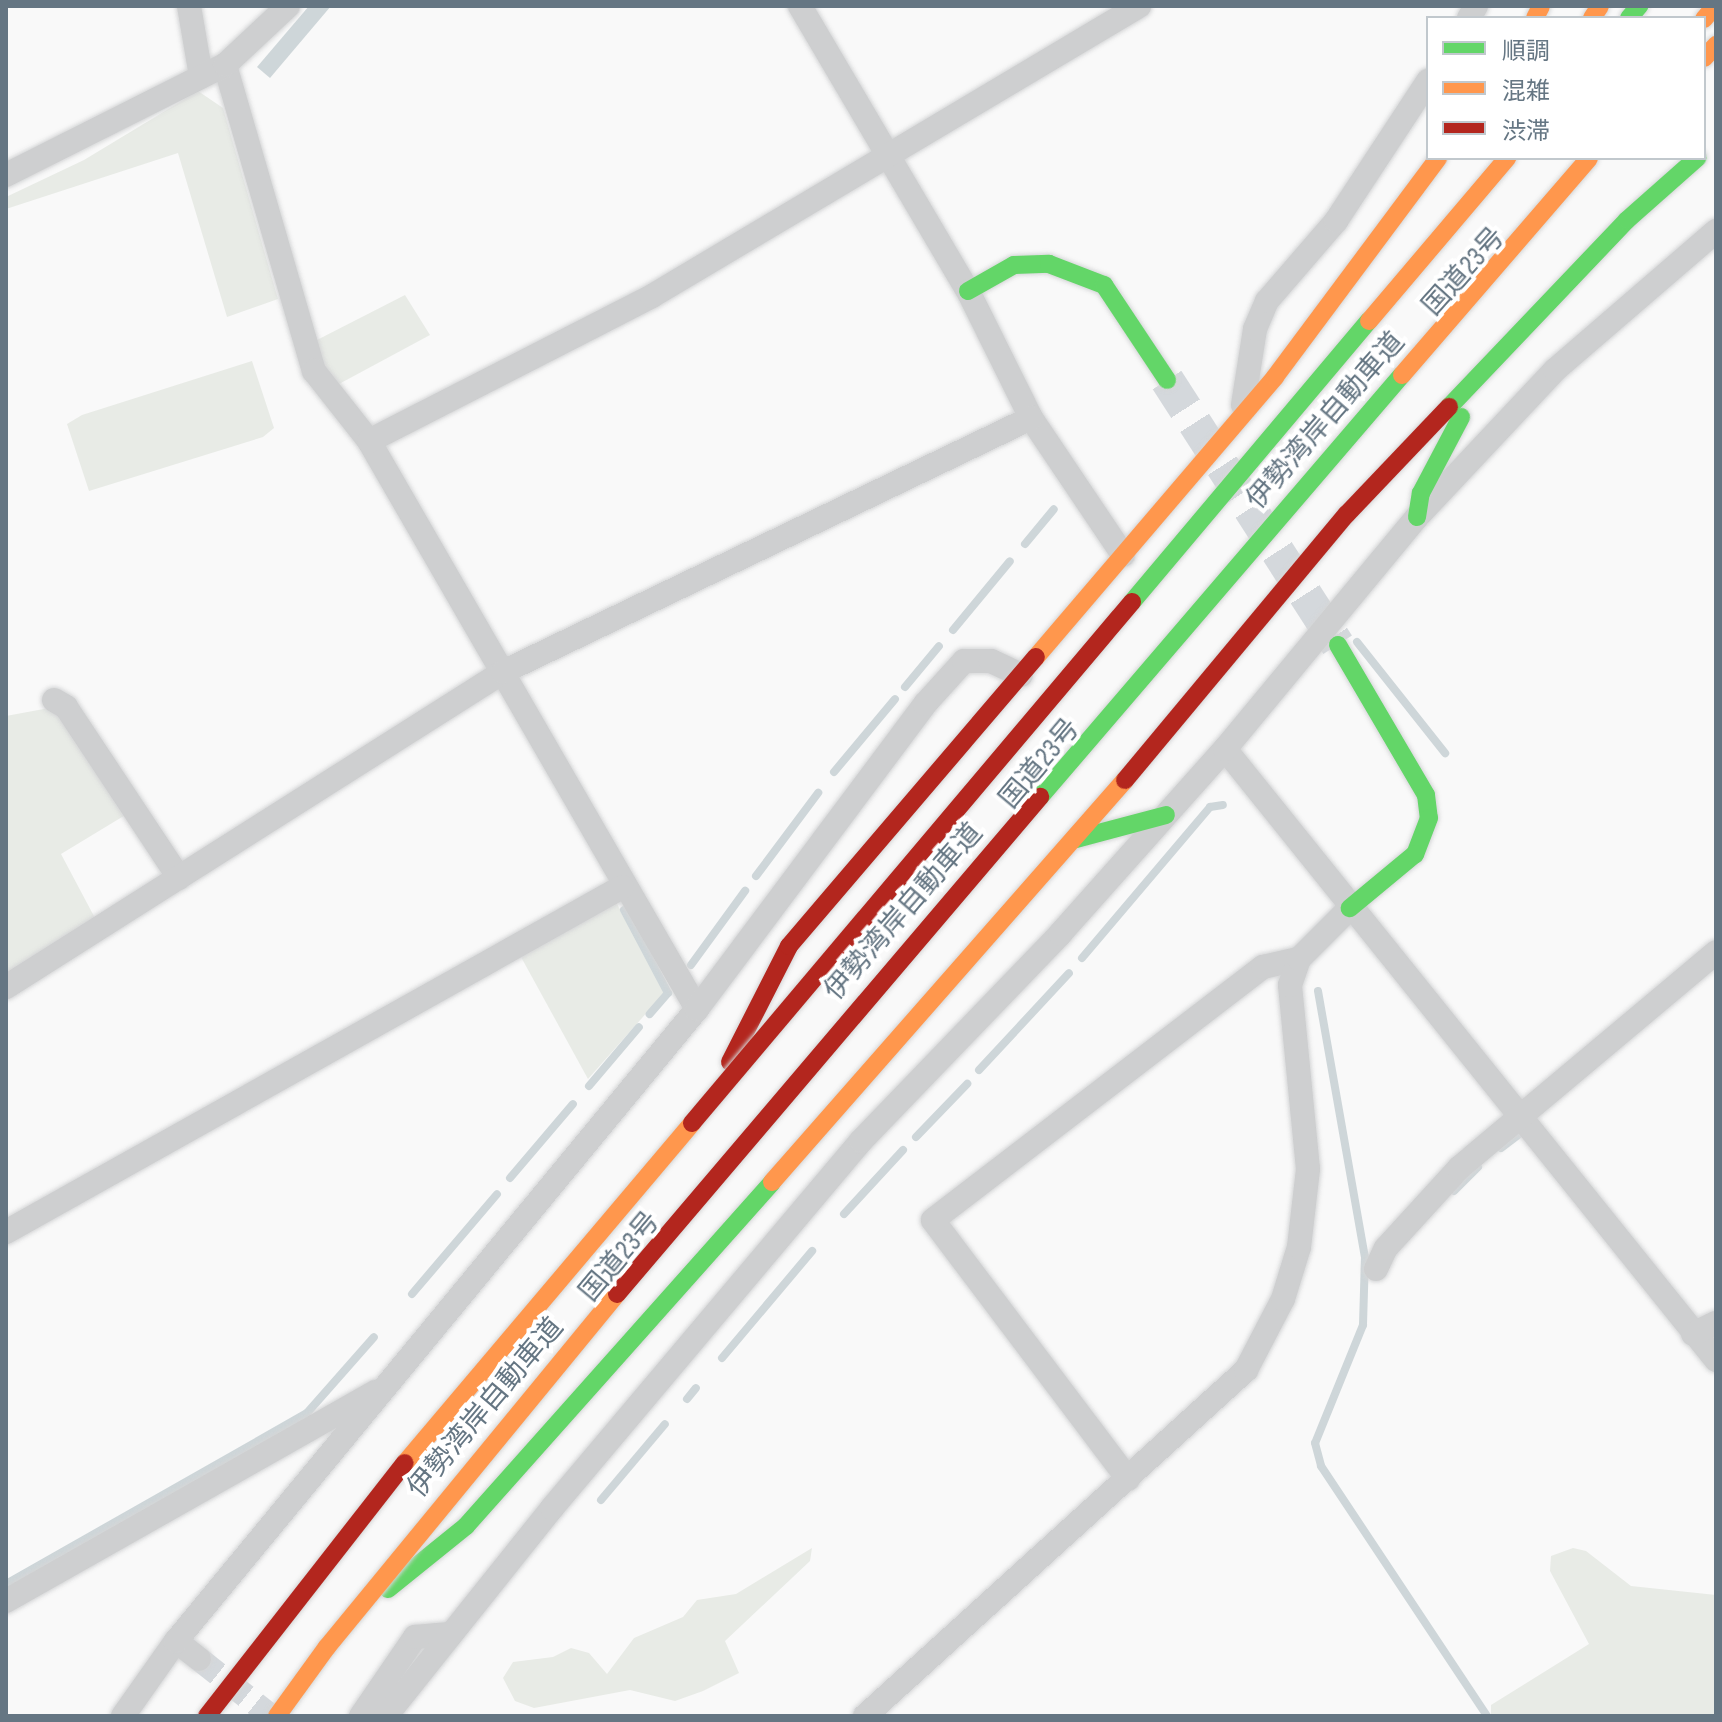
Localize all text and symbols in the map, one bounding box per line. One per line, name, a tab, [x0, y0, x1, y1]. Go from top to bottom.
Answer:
legend	[1426, 16, 1706, 160]
text: 順調	[1502, 37, 1550, 66]
text: 混雑	[1502, 77, 1550, 106]
text: 渋滞	[1502, 117, 1550, 146]
street label: 国道23号	[1416, 221, 1512, 323]
street label: 伊勢湾岸自動車道	[1240, 325, 1412, 517]
street label: 国道23号	[993, 712, 1087, 816]
street label: 伊勢湾岸自動車道	[818, 816, 990, 1008]
street label: 国道23号	[573, 1205, 667, 1309]
street label: 伊勢湾岸自動車道	[401, 1311, 571, 1505]

